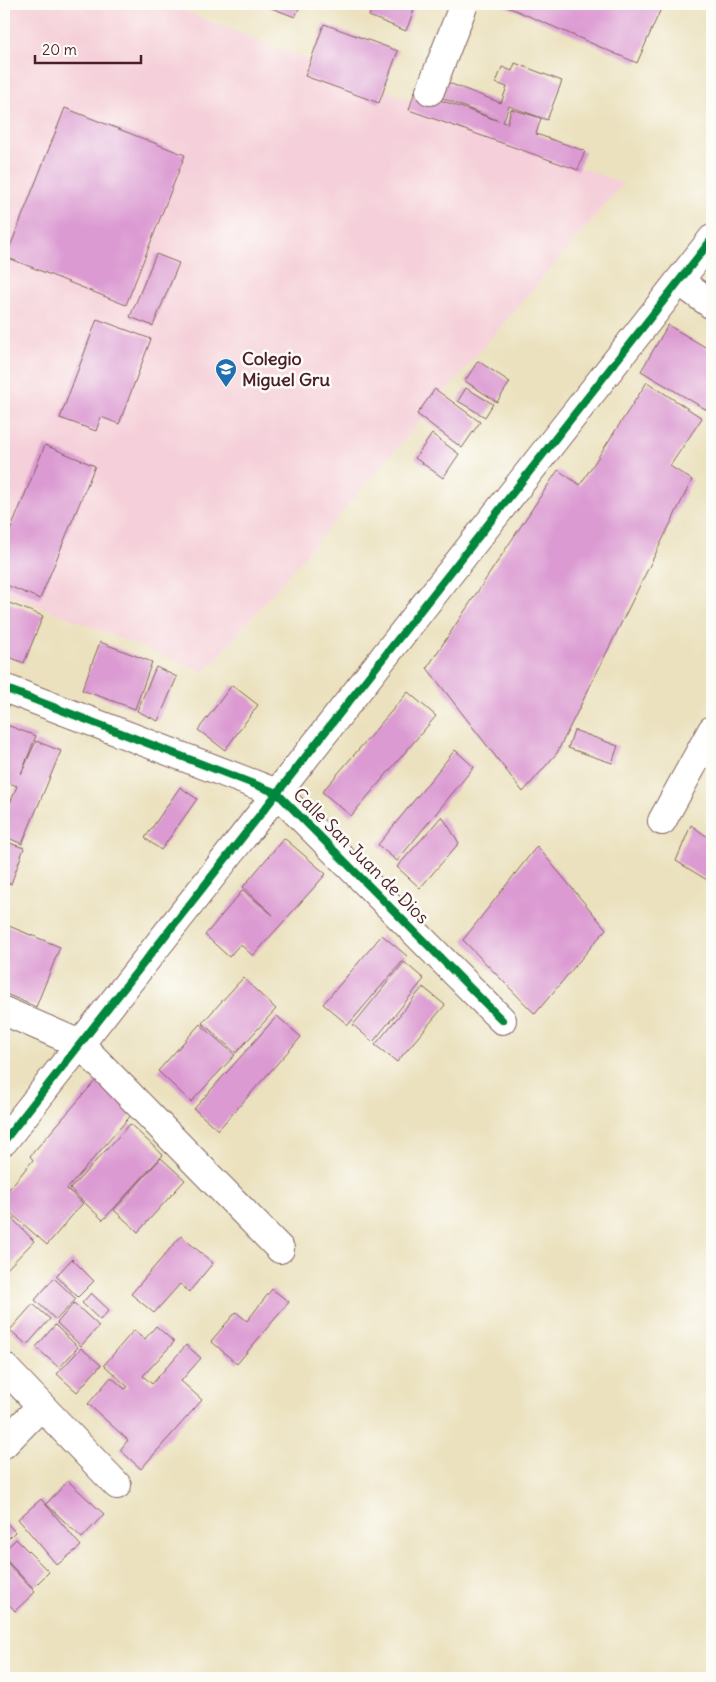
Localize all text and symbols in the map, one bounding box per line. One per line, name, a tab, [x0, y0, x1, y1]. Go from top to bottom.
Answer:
scale bar	[35, 32, 141, 64]
text: 20 m	[42, 40, 77, 59]
place label: Colegio Miguel Gru	[242, 347, 330, 391]
school or university icon: Colegio Miguel Gru	[214, 357, 238, 388]
street label: Calle San Juan de Dios	[288, 783, 434, 929]

